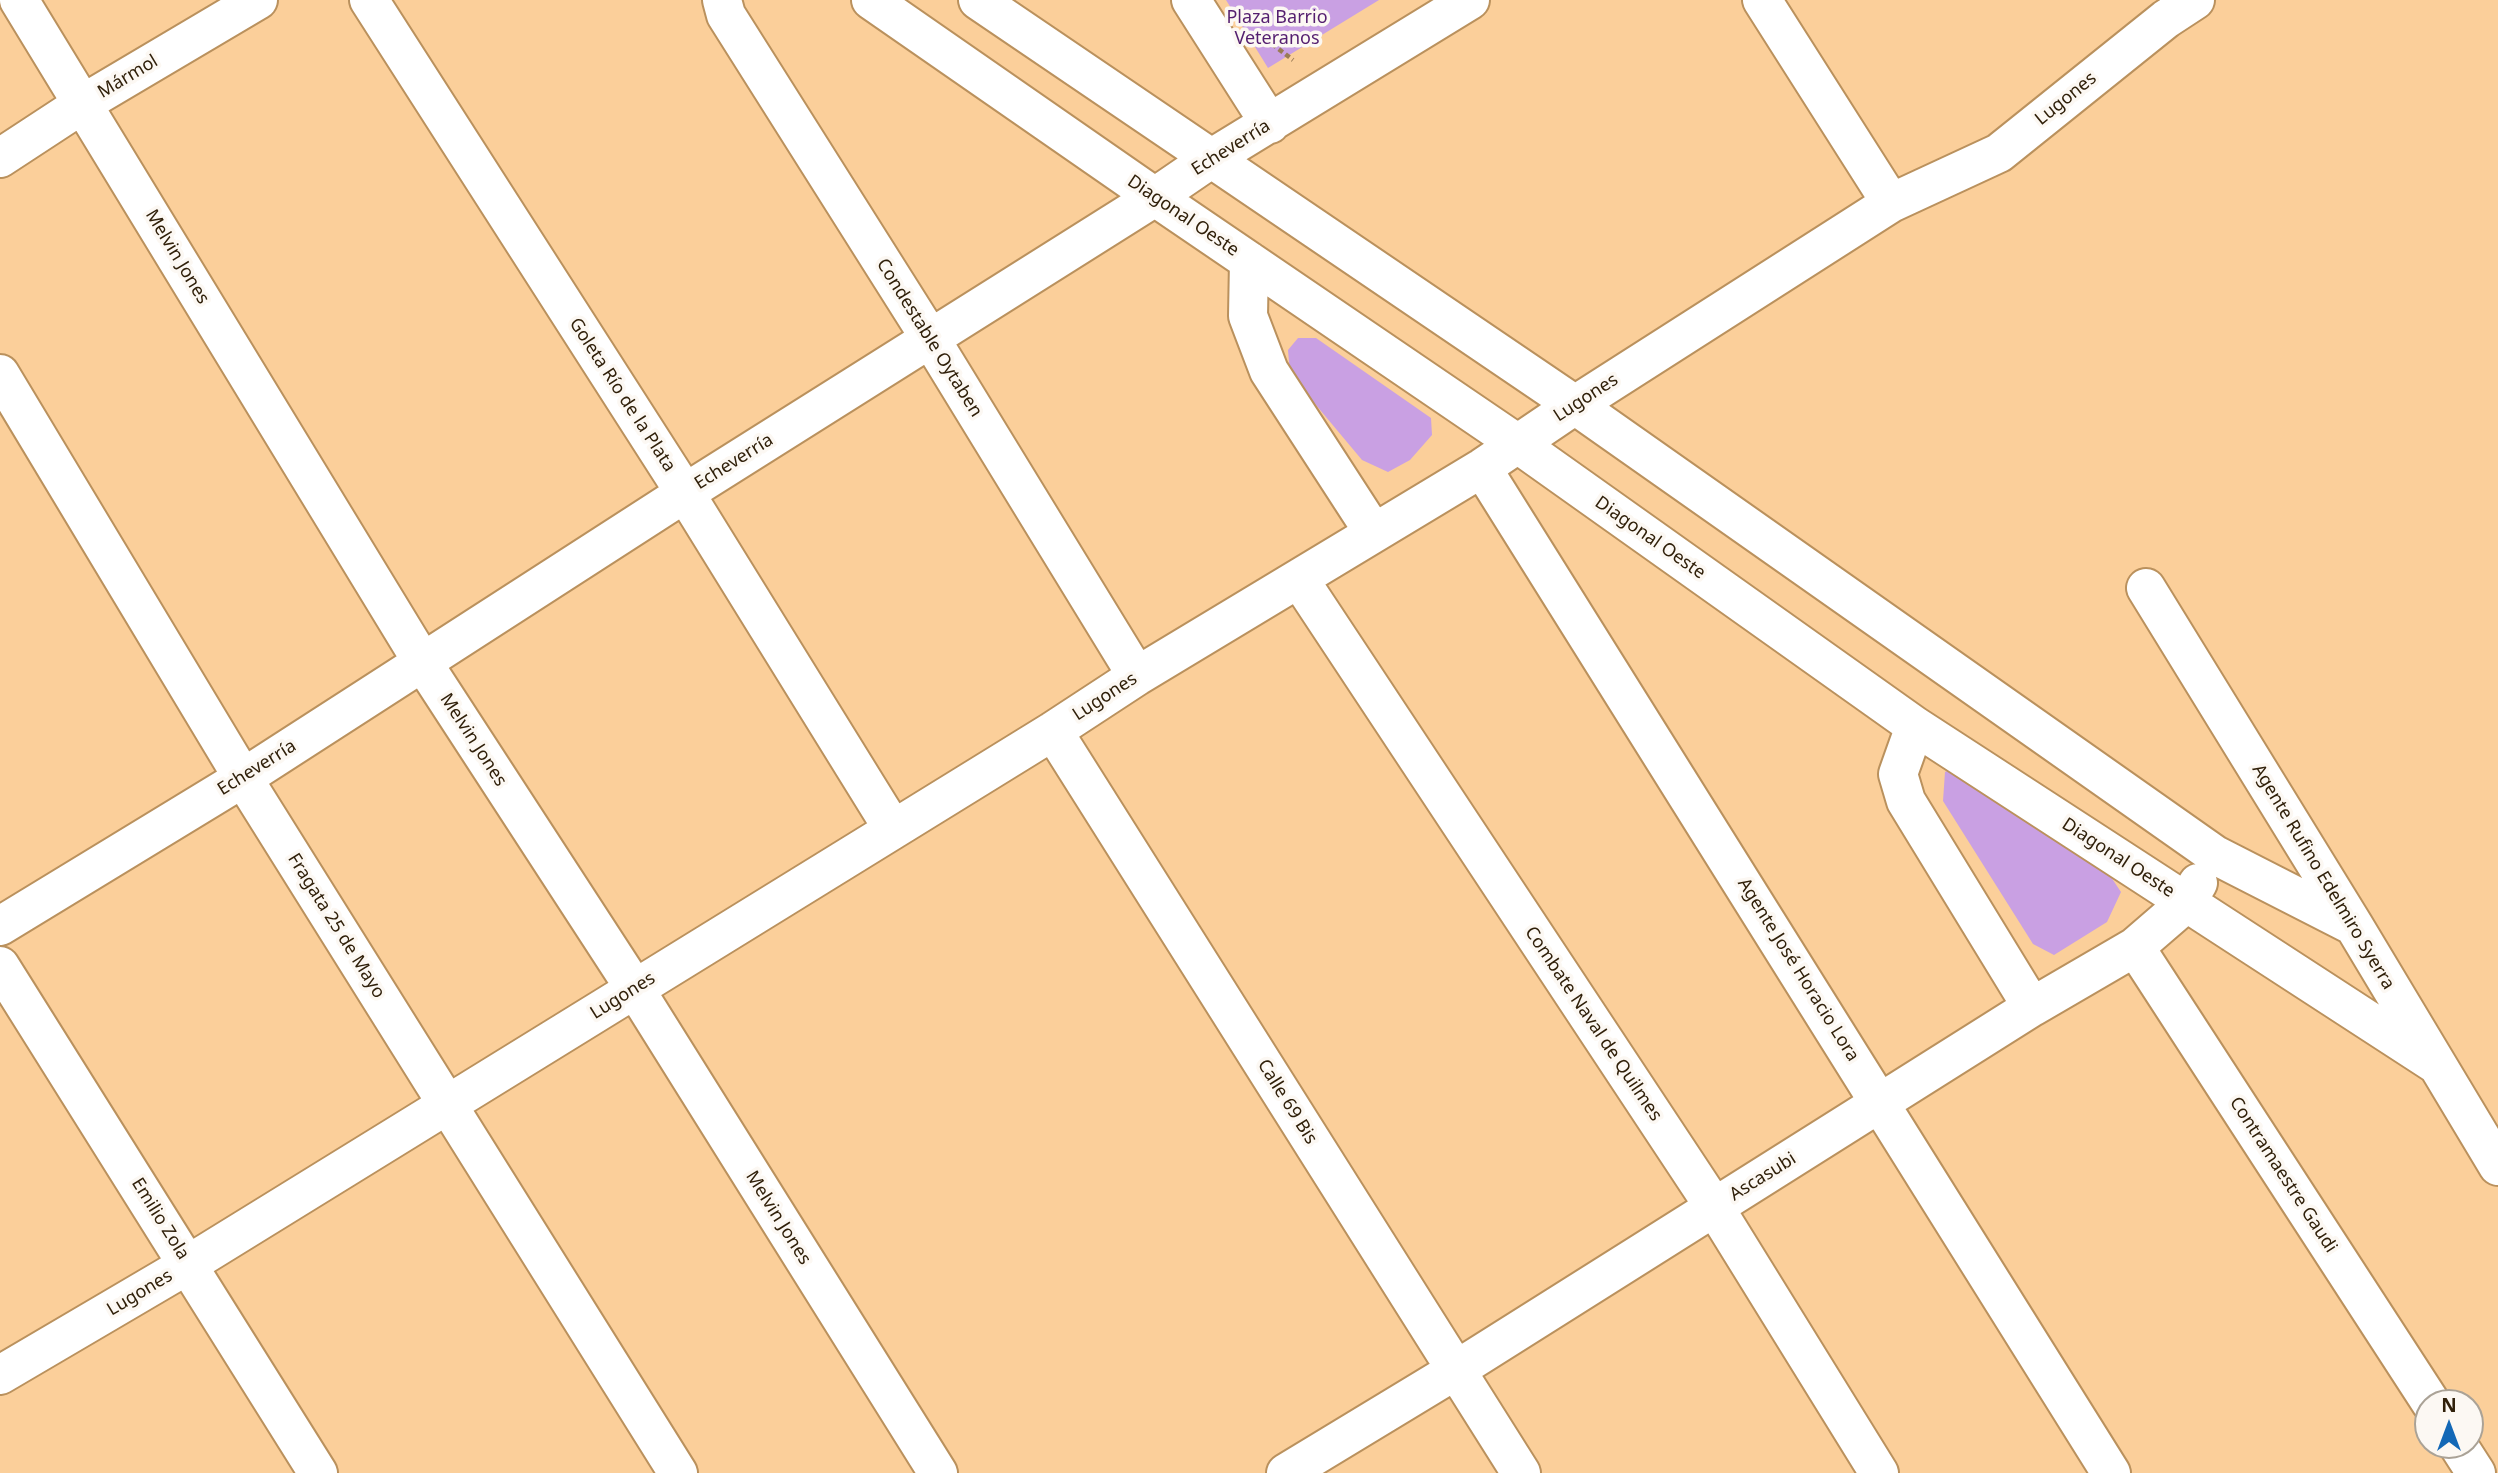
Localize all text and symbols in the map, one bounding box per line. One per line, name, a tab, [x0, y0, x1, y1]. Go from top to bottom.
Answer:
park label: Plaza Barrio Veteranos	[1226, 7, 1328, 50]
street label: Mármol	[94, 51, 162, 103]
street label: Lugones	[2031, 68, 2101, 130]
street label: Echeverría	[1188, 115, 1274, 181]
street label: Diagonal Oeste	[1123, 171, 1243, 261]
street label: Melvin Jones	[140, 206, 214, 308]
street label: Condestable Oytaben	[871, 255, 987, 421]
street label: Goleta Río de la Plata	[564, 314, 680, 476]
street label: Lugones	[1550, 369, 1622, 427]
street label: Echeverría	[691, 429, 777, 495]
street label: Diagonal Oeste	[1591, 492, 1709, 584]
street label: Lugones	[1069, 668, 1141, 726]
street label: Melvin Jones	[435, 689, 511, 791]
street label: Echeverría	[214, 735, 300, 801]
street label: Agente Rufino Edelmiro Syerra	[2247, 761, 2399, 993]
street label: Diagonal Oeste	[2058, 814, 2178, 902]
street label: Fragata 25 de Mayo	[283, 850, 389, 1002]
street label: Agente José Horacio Lora	[1733, 874, 1863, 1066]
street label: Combate Naval de Quilmes	[1520, 923, 1666, 1125]
street label: Lugones	[587, 968, 659, 1024]
street label: Calle 69 Bis	[1252, 1056, 1322, 1148]
street label: Contramaestre Gaudi	[2225, 1093, 2341, 1257]
street label: Ascasubi	[1726, 1148, 1800, 1206]
street label: Melvin Jones	[741, 1167, 815, 1269]
street label: Emilio Zola	[126, 1174, 194, 1264]
street label: Lugones	[103, 1265, 177, 1321]
north arrow	[2414, 1389, 2484, 1459]
text: N	[2441, 1392, 2457, 1418]

